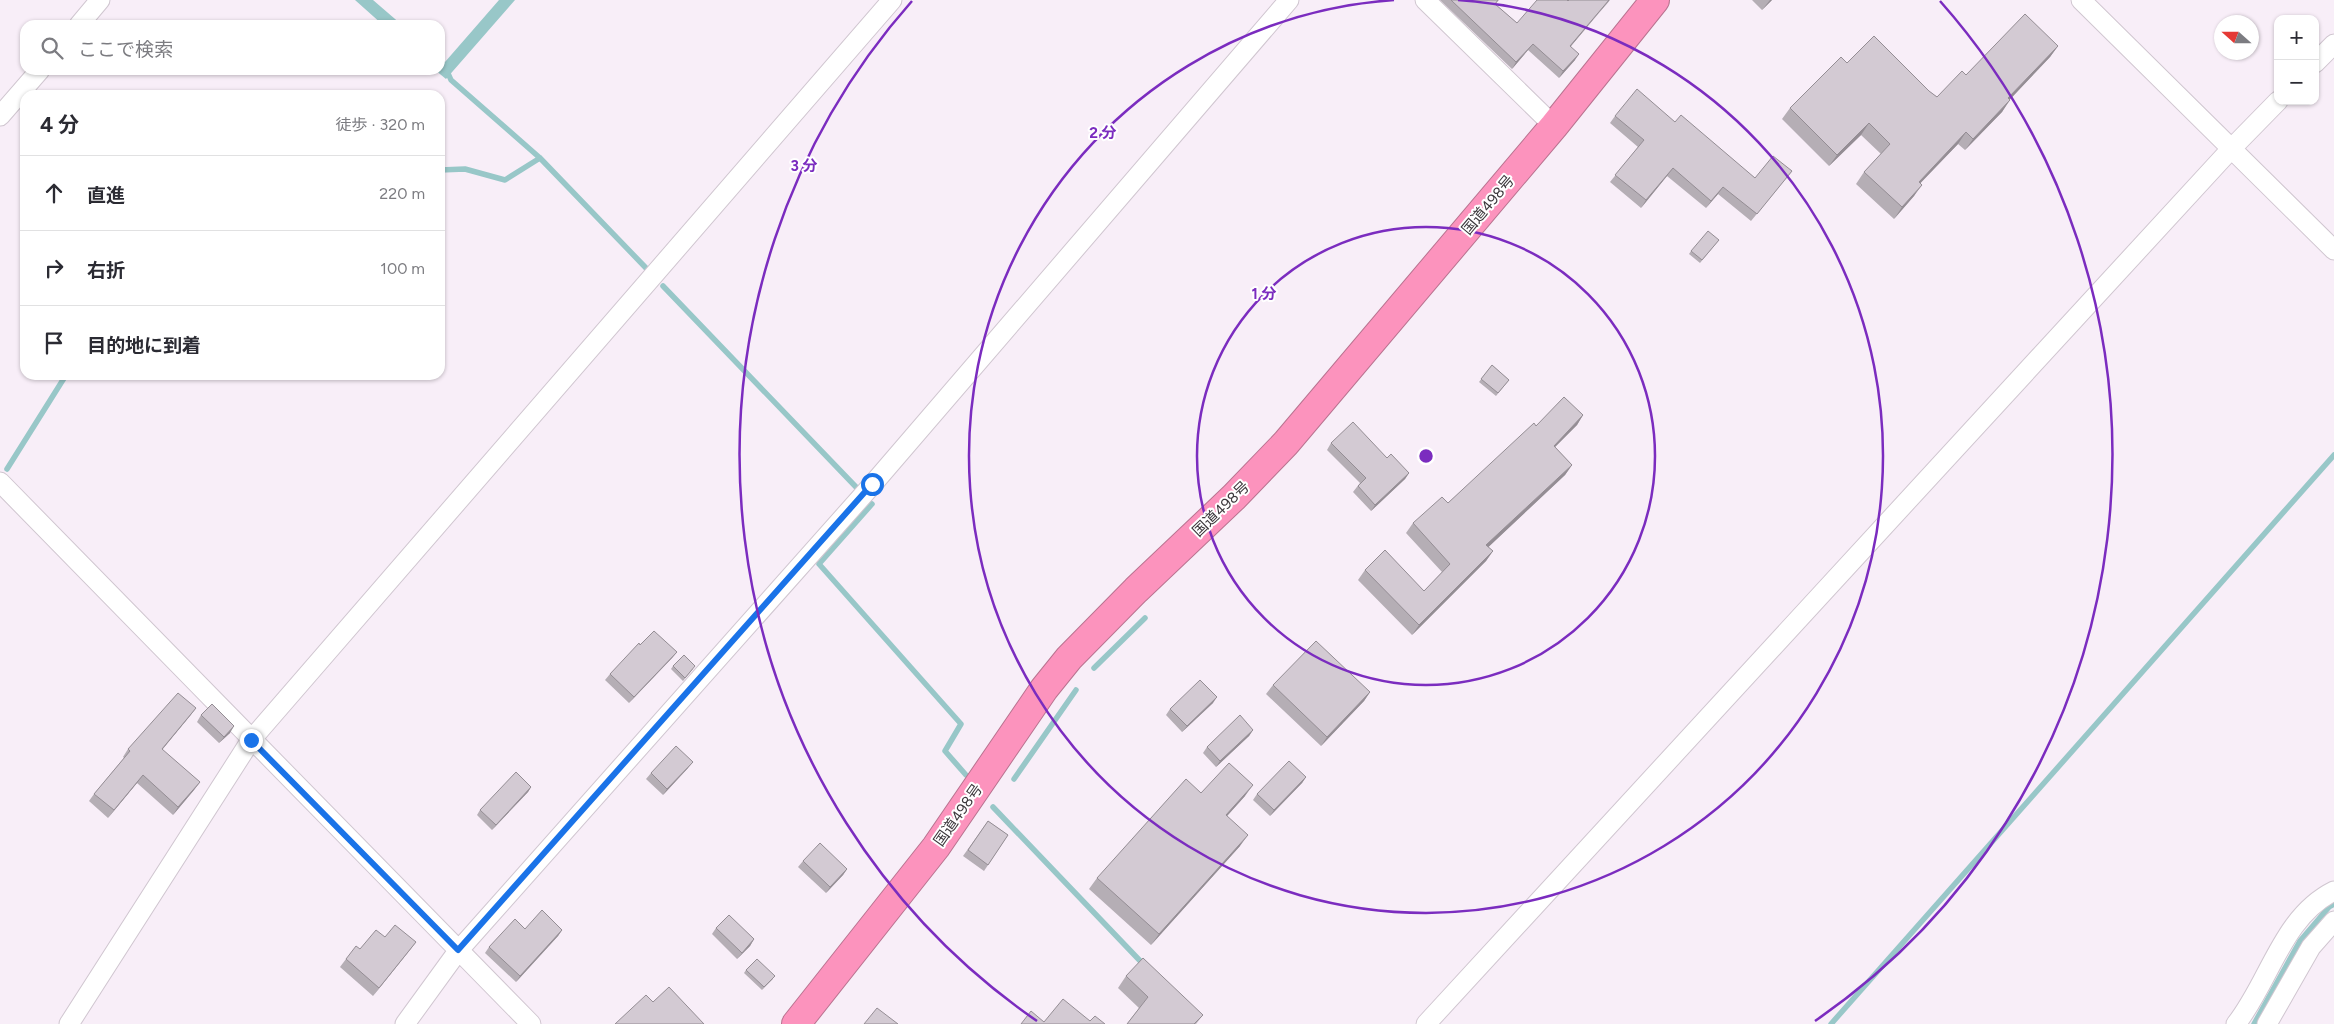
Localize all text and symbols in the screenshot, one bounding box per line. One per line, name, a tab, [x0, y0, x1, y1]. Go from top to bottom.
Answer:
north arrow	[2214, 15, 2259, 60]
map controls	[2274, 15, 2319, 105]
button: +	[2274, 15, 2319, 60]
search box	[20, 20, 445, 75]
icon: search	[38, 34, 66, 62]
text: ここで検索	[78, 38, 173, 61]
button: −	[2274, 60, 2319, 105]
text: 4 分	[40, 112, 79, 137]
text: 徒歩 · 320 m	[336, 115, 425, 134]
text: 2 分	[1089, 124, 1117, 142]
text: 3 分	[791, 157, 817, 175]
street label: 国道498号	[1458, 172, 1518, 238]
icon: ahead	[40, 179, 68, 207]
text: 直進	[87, 184, 125, 207]
text: 220 m	[379, 184, 425, 203]
icon: right	[40, 254, 68, 282]
text: 右折	[87, 259, 125, 282]
text: 100 m	[380, 259, 425, 278]
text: 1 分	[1252, 285, 1276, 303]
icon: arrive	[40, 329, 68, 357]
text: 目的地に到着	[87, 334, 201, 357]
centre of rings	[1417, 447, 1435, 465]
route start	[861, 473, 884, 496]
street label: 国道498号	[1189, 478, 1253, 540]
route end	[240, 729, 263, 752]
street label: 国道498号	[930, 780, 986, 850]

